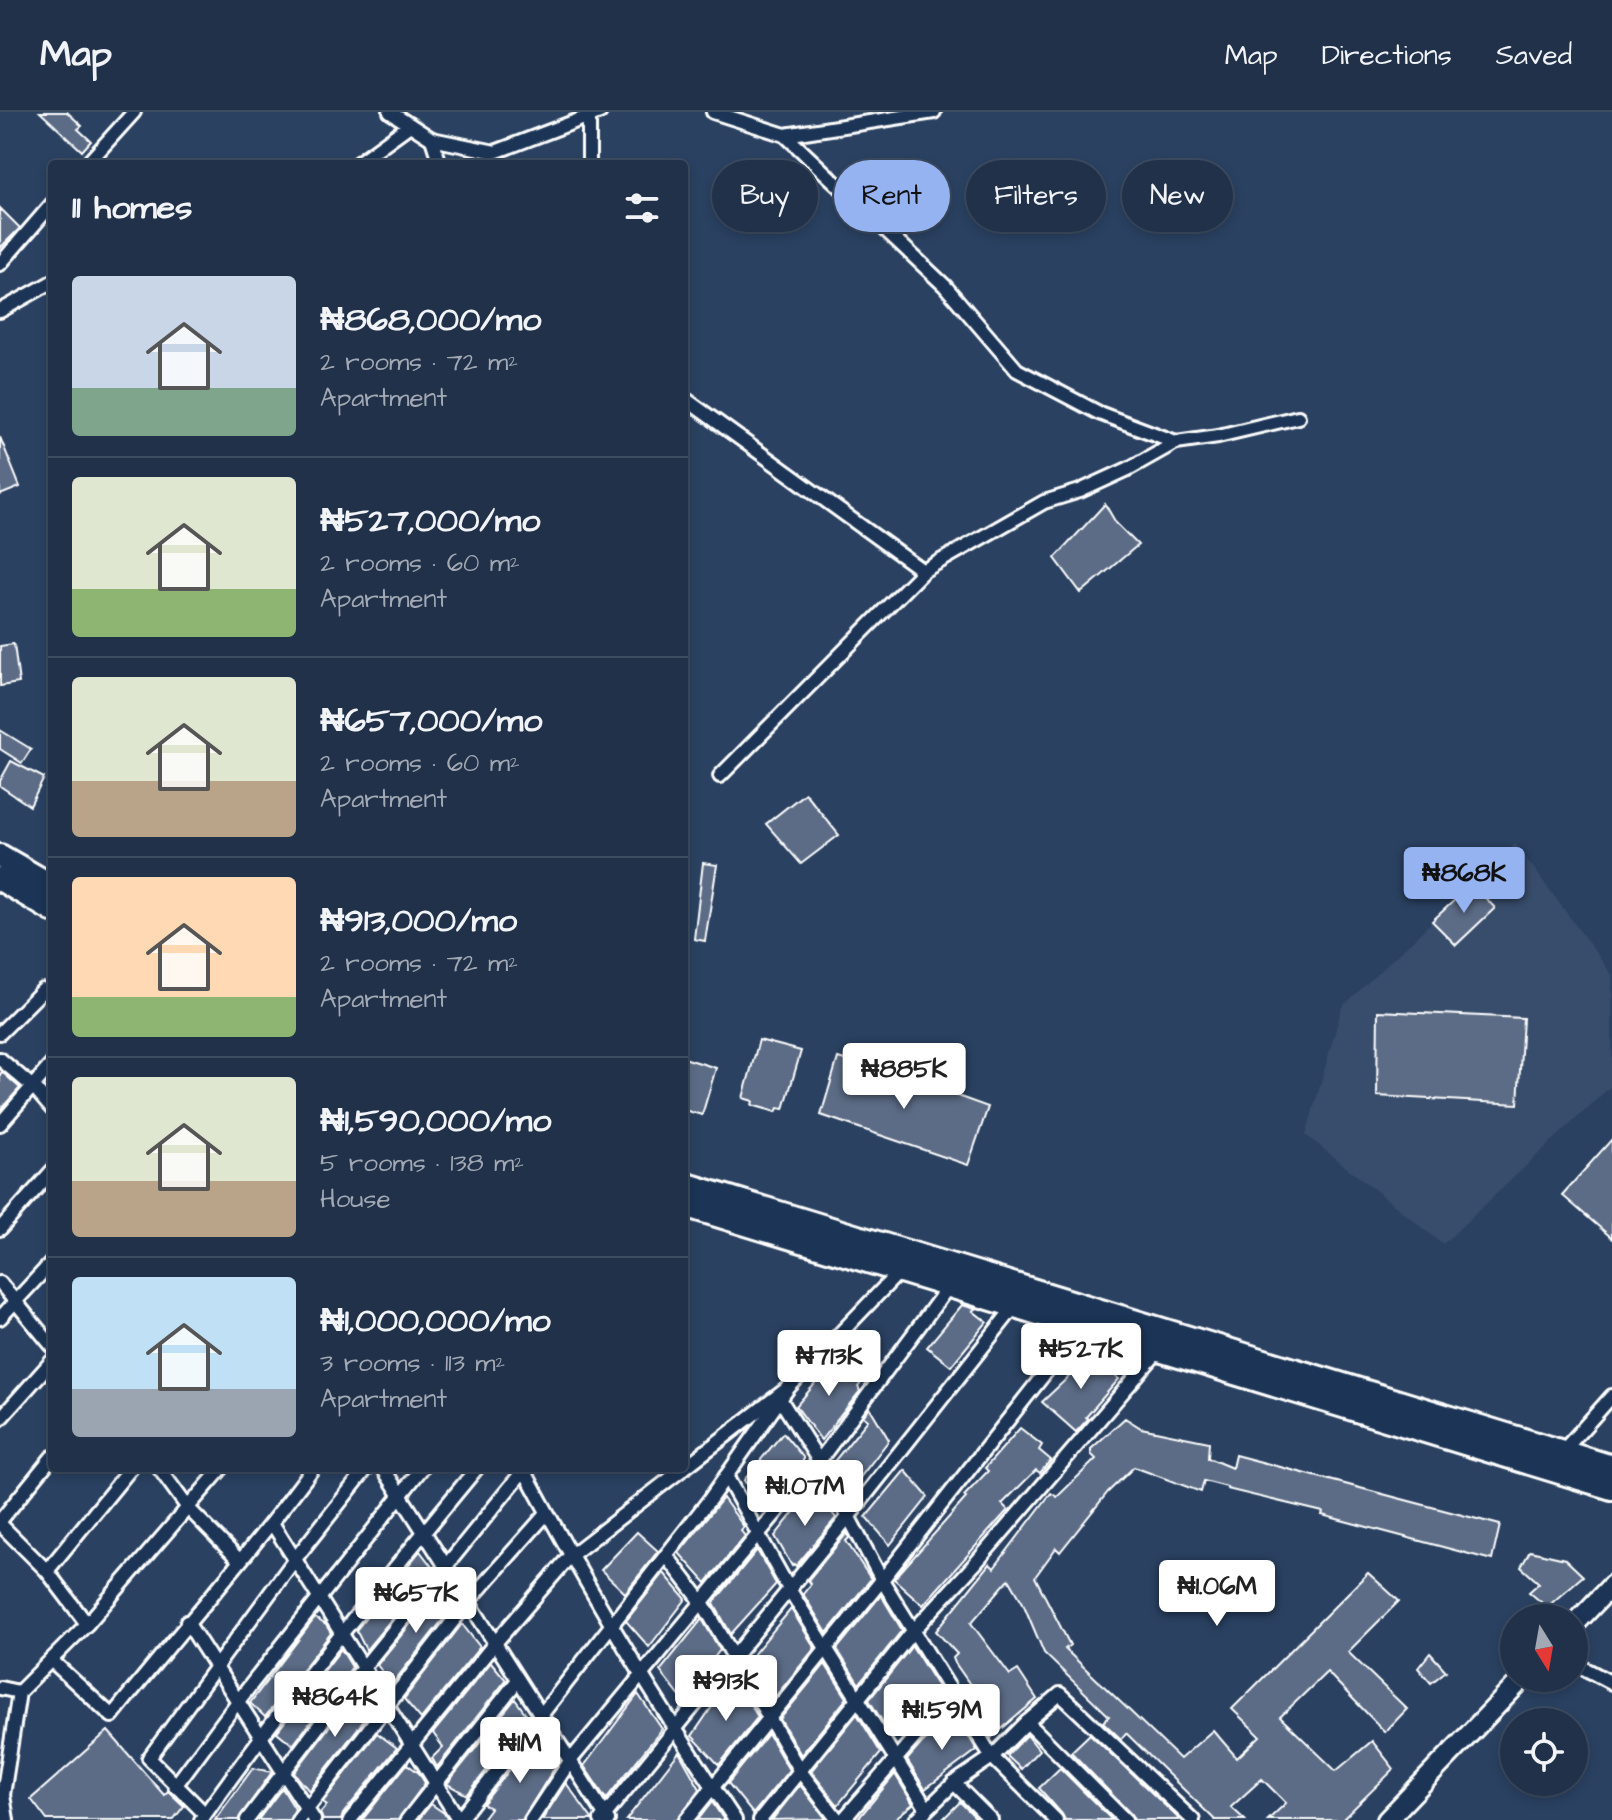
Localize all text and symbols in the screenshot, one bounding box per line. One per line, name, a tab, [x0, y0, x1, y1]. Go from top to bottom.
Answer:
text: Map	[40, 29, 112, 81]
text: Map	[1225, 36, 1278, 75]
text: Directions	[1322, 36, 1452, 75]
text: Saved	[1496, 36, 1572, 75]
chip: Buy	[712, 160, 818, 232]
chip: Rent	[834, 160, 950, 232]
chip: Filters	[966, 160, 1106, 232]
chip: New	[1122, 160, 1233, 232]
text: 11 homes	[72, 184, 192, 232]
icon: filters	[620, 186, 664, 230]
text: ₦868,000/mo	[320, 296, 541, 344]
icon: home	[136, 308, 232, 404]
text: 2 rooms · 72 m²	[320, 344, 518, 380]
text: Apartment	[320, 380, 447, 416]
text: ₦527,000/mo	[320, 497, 540, 545]
icon: home	[136, 509, 232, 605]
text: 2 rooms · 60 m²	[320, 545, 520, 581]
text: Apartment	[320, 581, 447, 617]
text: ₦657,000/mo	[320, 697, 542, 745]
icon: home	[136, 709, 232, 805]
text: 2 rooms · 60 m²	[320, 745, 520, 781]
text: Apartment	[320, 781, 447, 817]
pin: ₦868K	[1408, 847, 1520, 915]
text: ₦868K	[1422, 855, 1506, 891]
text: ₦913,000/mo	[320, 897, 517, 945]
icon: home	[136, 909, 232, 1005]
text: 2 rooms · 72 m²	[320, 945, 518, 981]
text: Apartment	[320, 981, 447, 1017]
pin: ₦885K	[848, 1043, 960, 1111]
text: ₦885K	[861, 1051, 947, 1087]
text: ₦1,590,000/mo	[320, 1097, 551, 1145]
icon: home	[136, 1109, 232, 1205]
text: 5 rooms · 138 m²	[320, 1145, 524, 1181]
text: House	[320, 1181, 391, 1217]
text: ₦1,000,000/mo	[320, 1297, 551, 1345]
icon: home	[136, 1309, 232, 1405]
pin: ₦527K	[1025, 1323, 1137, 1391]
pin: ₦713K	[773, 1330, 885, 1398]
text: ₦527K	[1039, 1331, 1123, 1367]
text: ₦713K	[795, 1338, 863, 1374]
text: 3 rooms · 113 m²	[320, 1345, 505, 1381]
text: Apartment	[320, 1381, 447, 1417]
pin: ₦1.07M	[740, 1460, 870, 1528]
text: ₦1.07M	[765, 1468, 845, 1504]
pin: ₦1.06M	[1152, 1560, 1282, 1628]
pin: ₦657K	[360, 1567, 472, 1635]
text: ₦1.06M	[1177, 1568, 1257, 1604]
text: ₦657K	[373, 1575, 459, 1611]
north arrow	[1500, 1604, 1588, 1692]
map controls	[1500, 1604, 1588, 1796]
pin: ₦913K	[670, 1655, 782, 1723]
text: ₦913K	[693, 1663, 759, 1699]
pin: ₦864K	[279, 1671, 391, 1739]
text: ₦864K	[292, 1679, 378, 1715]
pin: ₦1.59M	[877, 1684, 1007, 1752]
text: ₦1.59M	[902, 1692, 982, 1728]
button: locate	[1500, 1708, 1588, 1796]
pin: ₦1M	[481, 1717, 559, 1785]
text: ₦1M	[498, 1725, 542, 1761]

